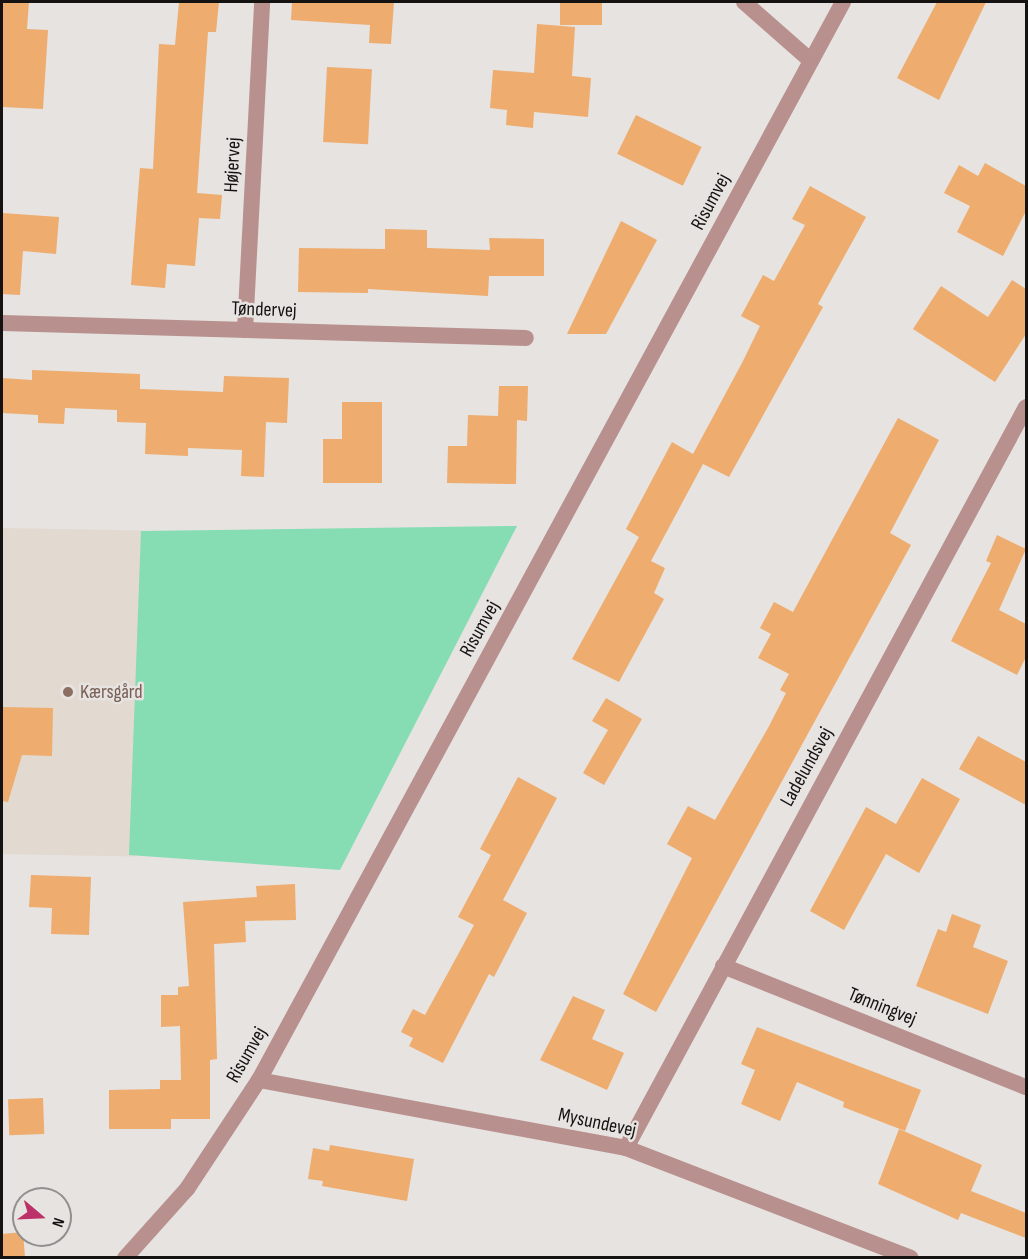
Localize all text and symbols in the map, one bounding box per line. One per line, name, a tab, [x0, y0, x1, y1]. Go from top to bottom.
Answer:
street label: Højervej	[220, 137, 246, 193]
street label: Risumvej	[686, 170, 736, 234]
street label: Tøndervej	[231, 297, 297, 323]
street label: Risumvej	[455, 597, 505, 661]
place label: Kærsgård	[80, 680, 143, 704]
marker: Kærsgård	[61, 685, 75, 699]
street label: Ladelundsvej	[775, 723, 839, 811]
street label: Tønningvej	[844, 983, 920, 1031]
street label: Risumvej	[221, 1023, 273, 1087]
street label: Mysundevej	[556, 1103, 638, 1143]
north arrow	[12, 1187, 72, 1247]
text: N	[47, 1215, 68, 1229]

